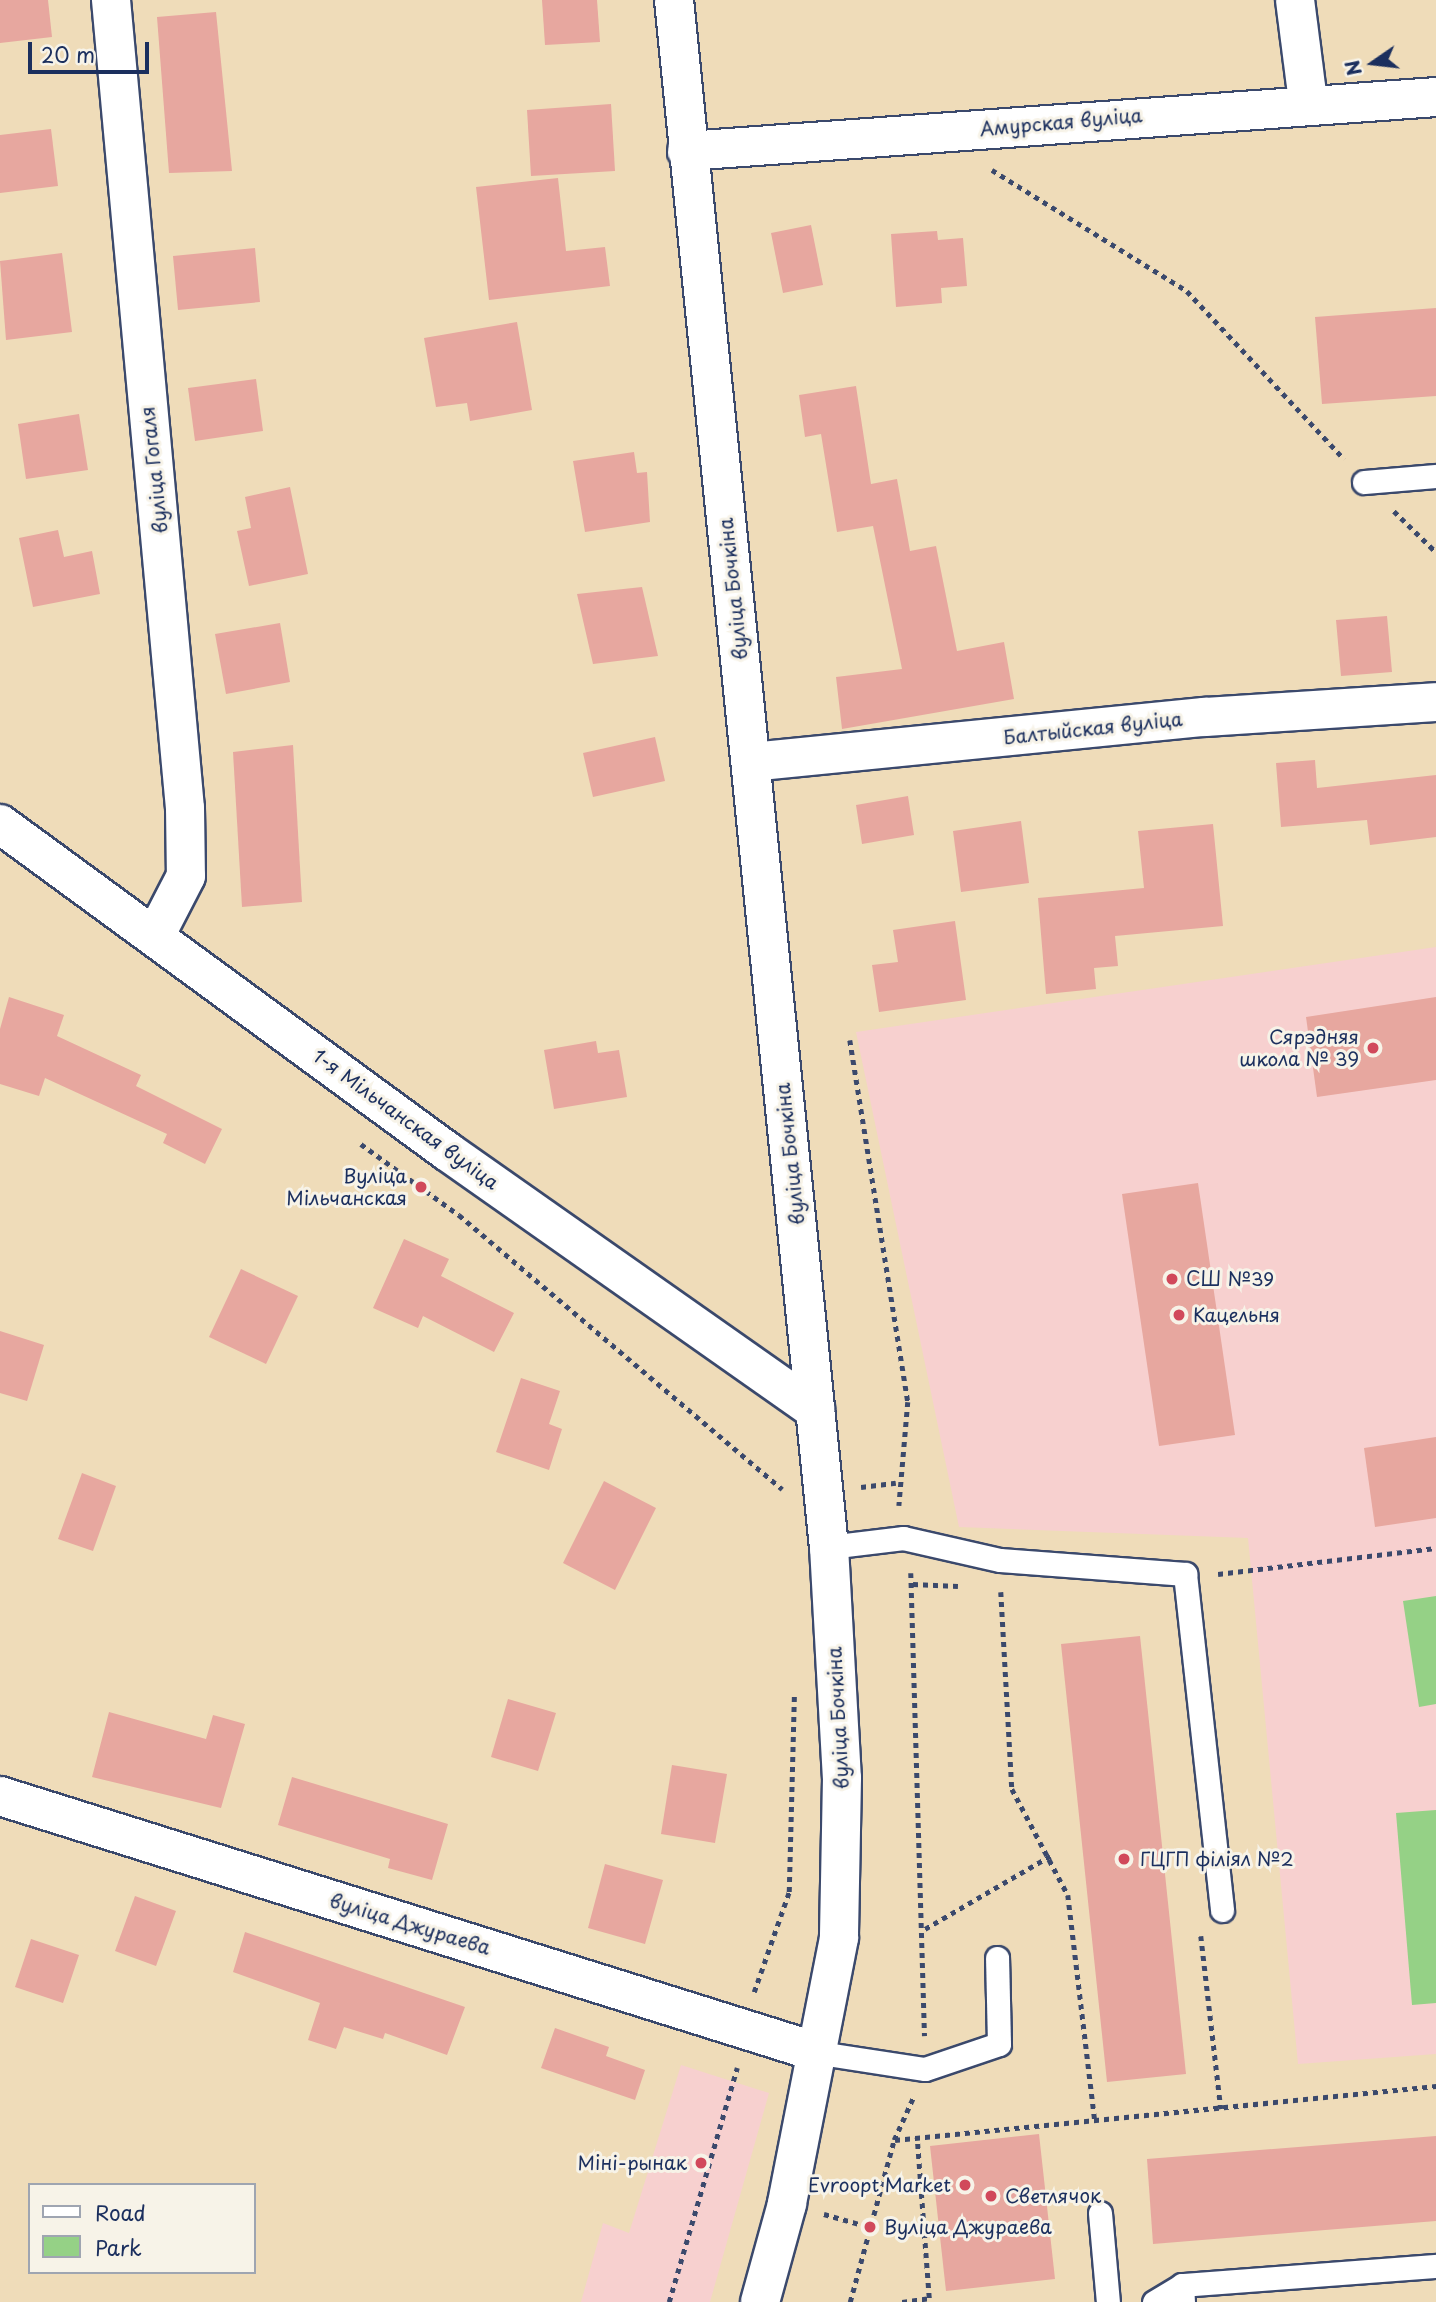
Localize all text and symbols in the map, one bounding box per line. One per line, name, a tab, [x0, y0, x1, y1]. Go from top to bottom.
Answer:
scale bar	[32, 28, 152, 72]
north arrow	[1338, 28, 1408, 98]
text: 20 m	[41, 38, 95, 70]
text: N	[1337, 57, 1368, 79]
street label: Амурская вуліца	[978, 104, 1144, 140]
street label: вуліца Гогаля	[136, 405, 172, 535]
street label: вуліца Бочкіна	[714, 517, 752, 661]
street label: Балтыйская вуліца	[1002, 707, 1184, 749]
place label: Сярэдняя школа № 39	[1239, 1026, 1359, 1070]
marker: Сярэдняя школа № 39	[1365, 1040, 1381, 1056]
street label: 1-я Мільчанская вуліца	[309, 1044, 503, 1194]
street label: вуліца Бочкіна	[771, 1082, 809, 1226]
place label: Вуліца Мільчанская	[286, 1165, 407, 1209]
marker: Вуліца Мільчанская	[413, 1179, 429, 1195]
place label: СШ №39	[1186, 1268, 1274, 1290]
marker: СШ №39	[1164, 1271, 1180, 1287]
place label: Кацельня	[1193, 1304, 1280, 1326]
marker: Кацельня	[1171, 1307, 1187, 1323]
street label: вуліца Бочкіна	[823, 1646, 853, 1790]
place label: ГЦГП філіял №2	[1140, 1848, 1297, 1870]
marker: ГЦГП філіял №2	[1114, 1849, 1134, 1869]
street label: вуліца Джураева	[327, 1889, 493, 1959]
place label: Міні-рынак	[578, 2152, 687, 2174]
marker: Міні-рынак	[693, 2155, 709, 2171]
place label: Evroopt Market	[807, 2174, 951, 2196]
marker: Evroopt Market	[957, 2177, 973, 2193]
legend	[28, 2183, 256, 2274]
place label: Светлячок	[1005, 2185, 1101, 2207]
marker: Светлячок	[983, 2188, 999, 2204]
text: Road	[95, 2196, 146, 2228]
place label: Вуліца Джураева	[884, 2216, 1052, 2238]
marker: Вуліца Джураева	[862, 2219, 878, 2235]
text: Park	[95, 2231, 142, 2263]

